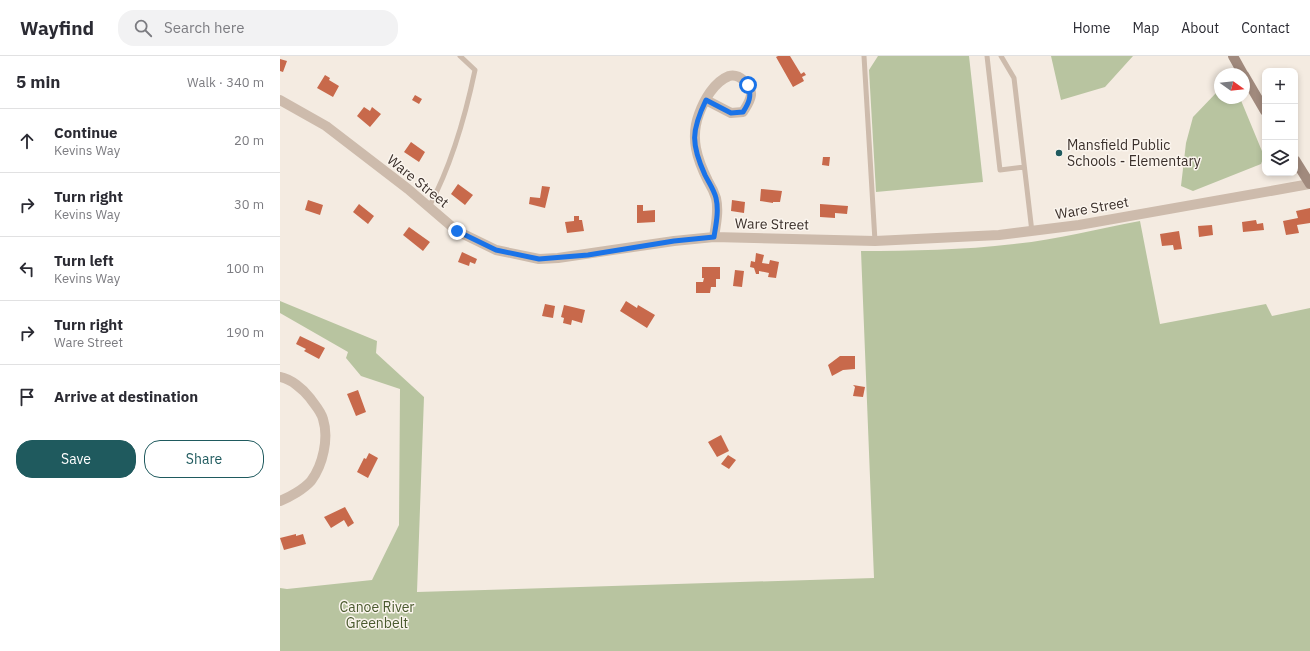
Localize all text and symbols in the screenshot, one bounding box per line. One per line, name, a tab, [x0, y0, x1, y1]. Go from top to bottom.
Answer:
search box	[118, 10, 398, 46]
text: Wayfind	[20, 16, 94, 40]
icon: search	[132, 17, 154, 39]
text: Search here	[164, 18, 244, 37]
text: Home	[1073, 19, 1110, 37]
text: Map	[1132, 19, 1159, 37]
text: About	[1181, 19, 1219, 37]
text: Contact	[1241, 19, 1290, 37]
north arrow	[1214, 68, 1250, 104]
map controls	[1262, 68, 1298, 176]
button: +	[1262, 68, 1298, 104]
text: 5 min	[16, 71, 60, 93]
text: Walk · 340 m	[187, 74, 264, 91]
route start	[739, 76, 757, 94]
button: −	[1262, 104, 1298, 140]
text: Continue	[54, 123, 118, 142]
icon: ahead	[16, 130, 38, 152]
text: 20 m	[234, 132, 264, 149]
place label: Mansfield Public Schools - Elementary	[1067, 136, 1201, 170]
button: layers	[1262, 140, 1298, 176]
text: Kevins Way	[54, 142, 120, 159]
marker: Mansfield Public Schools - Elementary	[1054, 148, 1064, 158]
street label: Ware Street	[383, 151, 453, 211]
text: Turn right	[54, 187, 123, 206]
street label: Ware Street	[1054, 193, 1130, 223]
icon: right	[16, 194, 38, 216]
text: 30 m	[234, 196, 264, 213]
text: Kevins Way	[54, 206, 120, 223]
street label: Ware Street	[735, 214, 809, 234]
route end	[448, 222, 466, 240]
text: Turn left	[54, 251, 114, 270]
icon: left	[16, 258, 38, 280]
text: 100 m	[226, 260, 264, 277]
text: Kevins Way	[54, 270, 120, 287]
text: Turn right	[54, 315, 123, 334]
icon: right	[16, 322, 38, 344]
text: 190 m	[226, 324, 264, 341]
text: Ware Street	[54, 334, 123, 351]
icon: arrive	[16, 386, 38, 408]
text: Arrive at destination	[54, 387, 198, 406]
button: Save	[16, 440, 136, 478]
button: Share	[144, 440, 264, 478]
park label: Canoe River Greenbelt	[339, 598, 415, 632]

